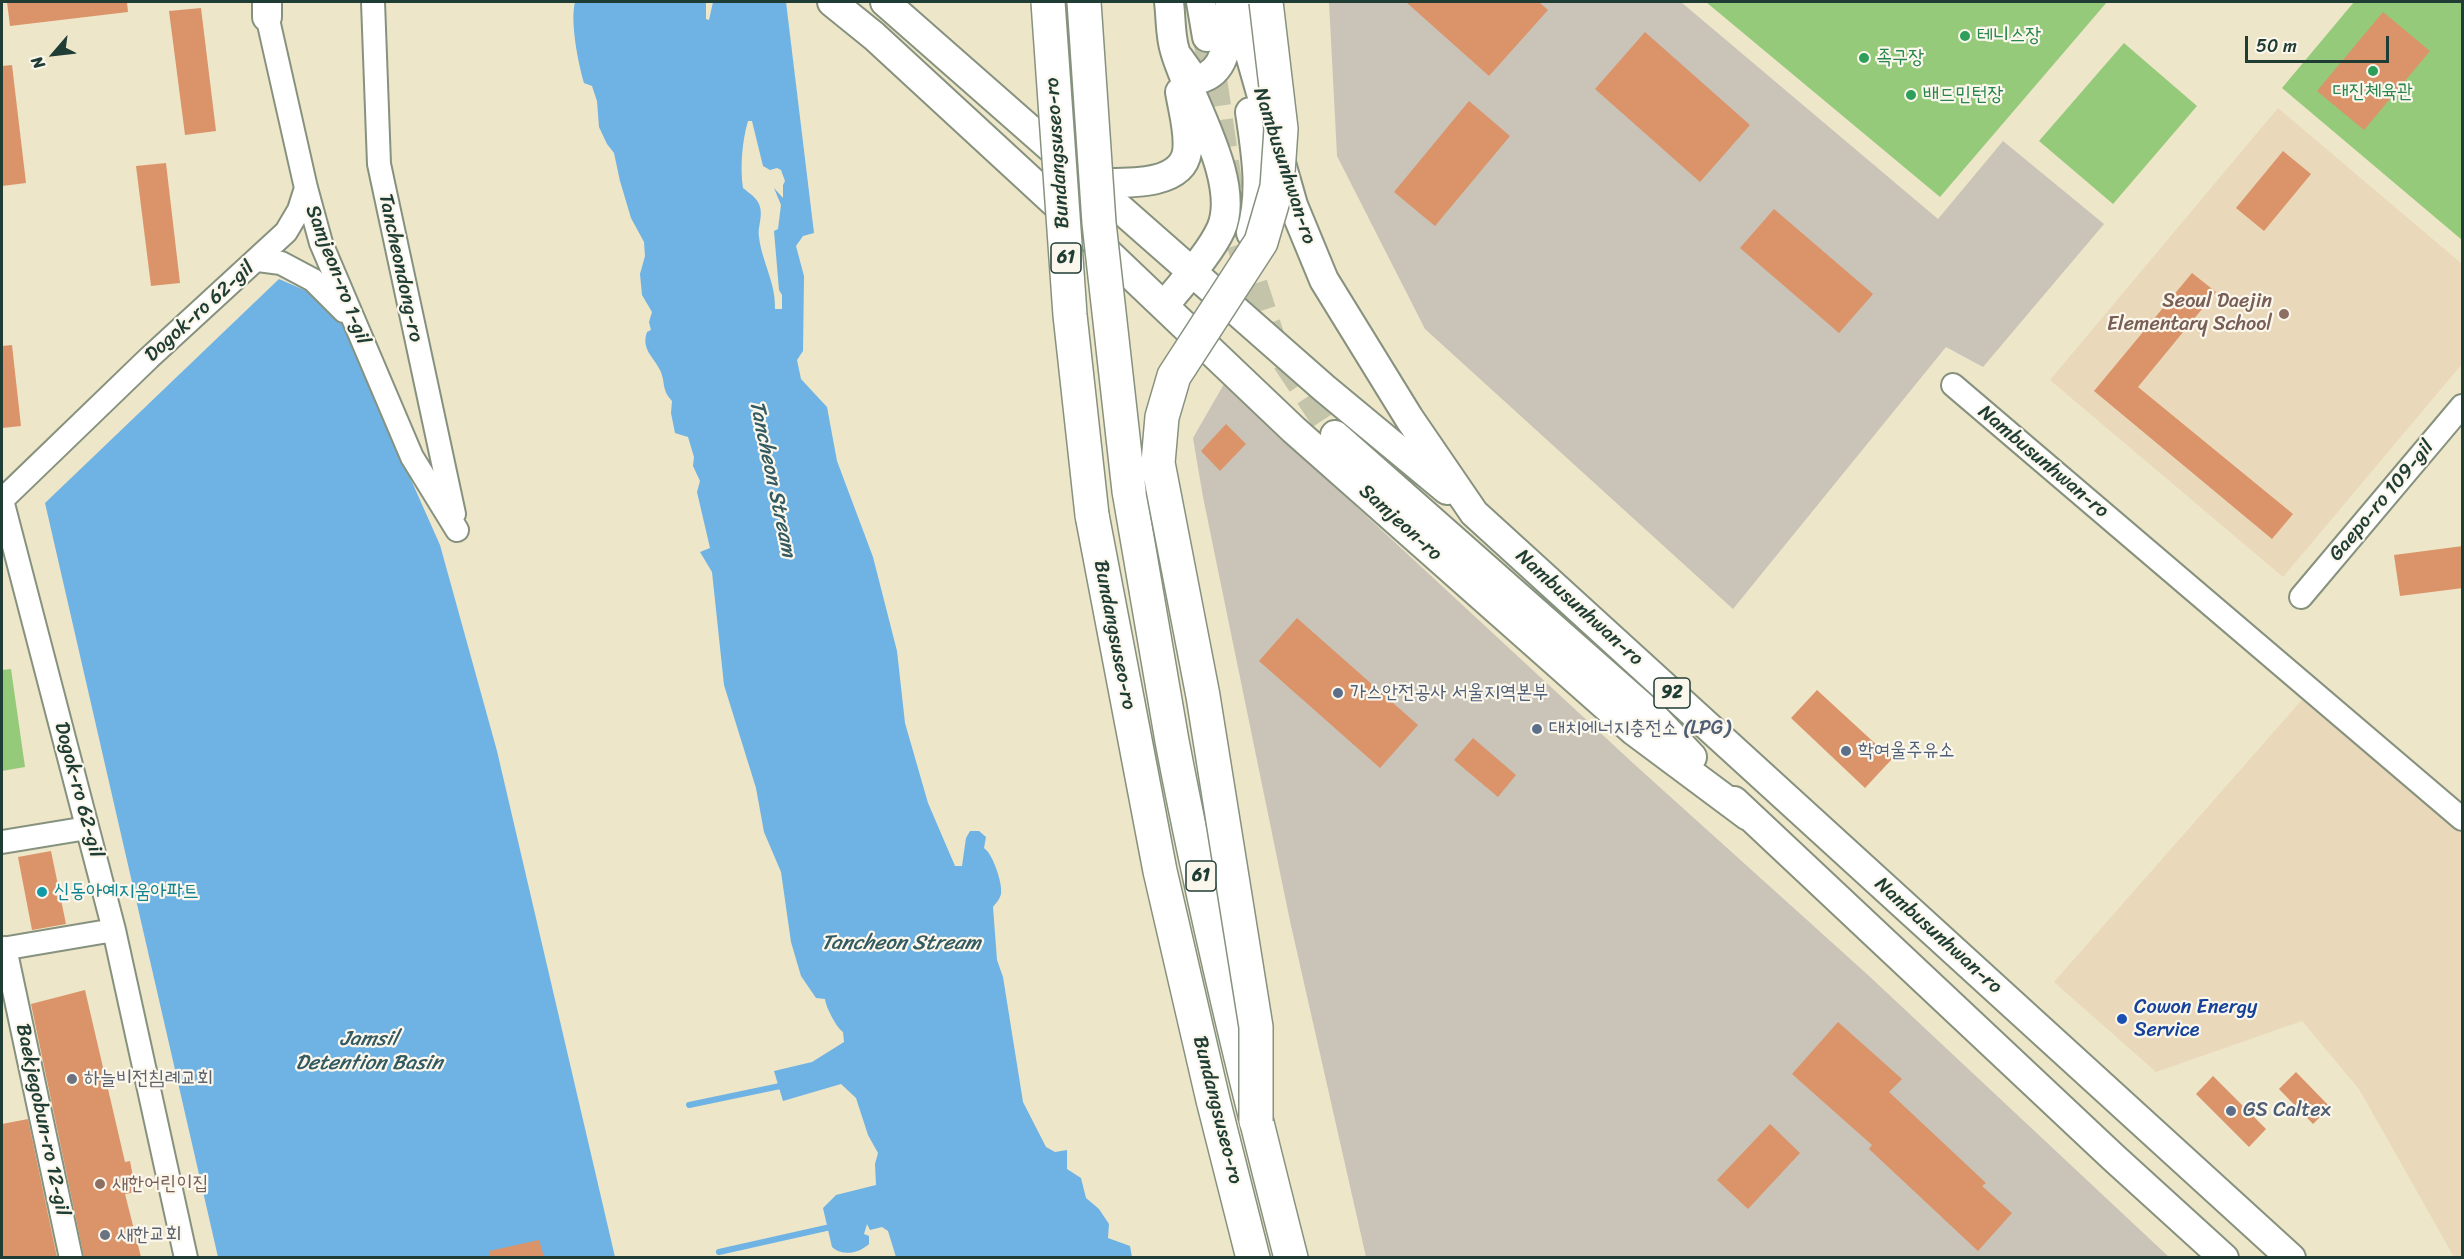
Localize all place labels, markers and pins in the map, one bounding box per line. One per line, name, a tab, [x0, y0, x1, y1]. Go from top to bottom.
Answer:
place label: 테니스장	[1977, 24, 2041, 48]
marker: 테니스장	[1958, 29, 1972, 43]
place label: 족구장	[1876, 46, 1924, 70]
marker: 족구장	[1857, 51, 1871, 65]
marker: 대진체육관	[2366, 64, 2380, 78]
place label: 대진체육관	[2333, 80, 2413, 104]
place label: 배드민턴장	[1923, 83, 2003, 107]
marker: 배드민턴장	[1904, 88, 1918, 102]
place label: Seoul Daejin Elementary School	[2107, 290, 2272, 337]
marker: Seoul Daejin Elementary School	[2277, 307, 2291, 321]
place label: 가스안전공사 서울지역본부	[1350, 681, 1548, 705]
marker: 가스안전공사 서울지역본부	[1331, 686, 1345, 700]
place label: 대치에너지충전소 (LPG)	[1549, 717, 1731, 741]
marker: 대치에너지충전소 (LPG)	[1530, 722, 1544, 736]
place label: 학여울주유소	[1858, 739, 1955, 763]
marker: 학여울주유소	[1839, 744, 1853, 758]
place label: 신동아예지움아파트	[54, 880, 199, 904]
marker: 신동아예지움아파트	[35, 885, 49, 899]
place label: Cowon Energy Service	[2134, 996, 2257, 1043]
marker: Cowon Energy Service	[2115, 1012, 2129, 1026]
place label: 하늘비전침례교회	[84, 1067, 213, 1091]
marker: 하늘비전침례교회	[65, 1072, 79, 1086]
place label: GS Caltex	[2243, 1099, 2331, 1123]
marker: GS Caltex	[2224, 1104, 2238, 1118]
place label: 새한어린이집	[112, 1172, 209, 1196]
marker: 새한어린이집	[93, 1177, 107, 1191]
place label: 새한교회	[117, 1223, 181, 1247]
marker: 새한교회	[98, 1228, 112, 1242]

